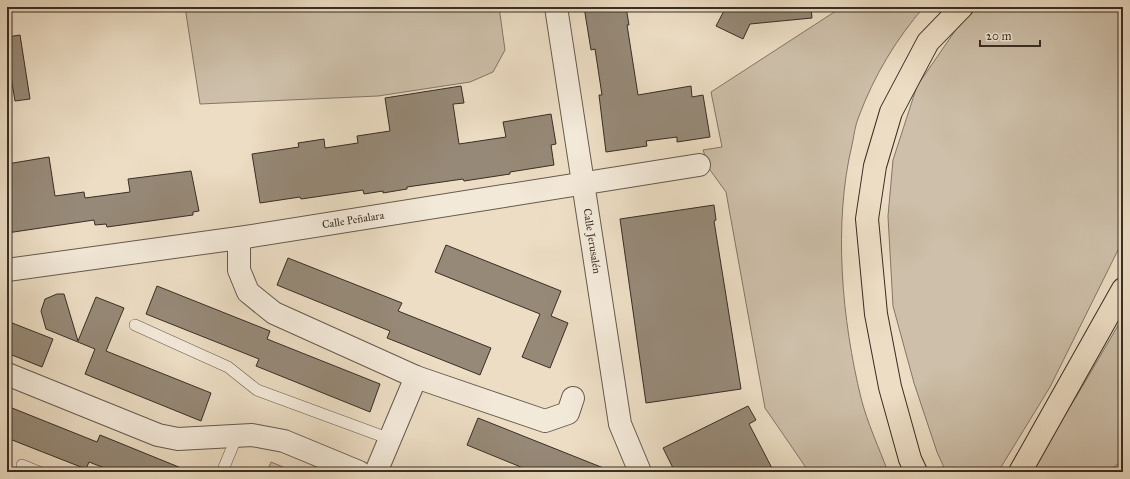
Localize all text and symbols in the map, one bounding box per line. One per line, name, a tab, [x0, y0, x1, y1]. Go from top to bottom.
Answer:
scale bar	[980, 22, 1040, 48]
text: 20 m	[986, 29, 1012, 43]
street label: Calle Jerusalén	[579, 207, 604, 275]
street label: Calle Peñalara	[321, 209, 385, 231]

